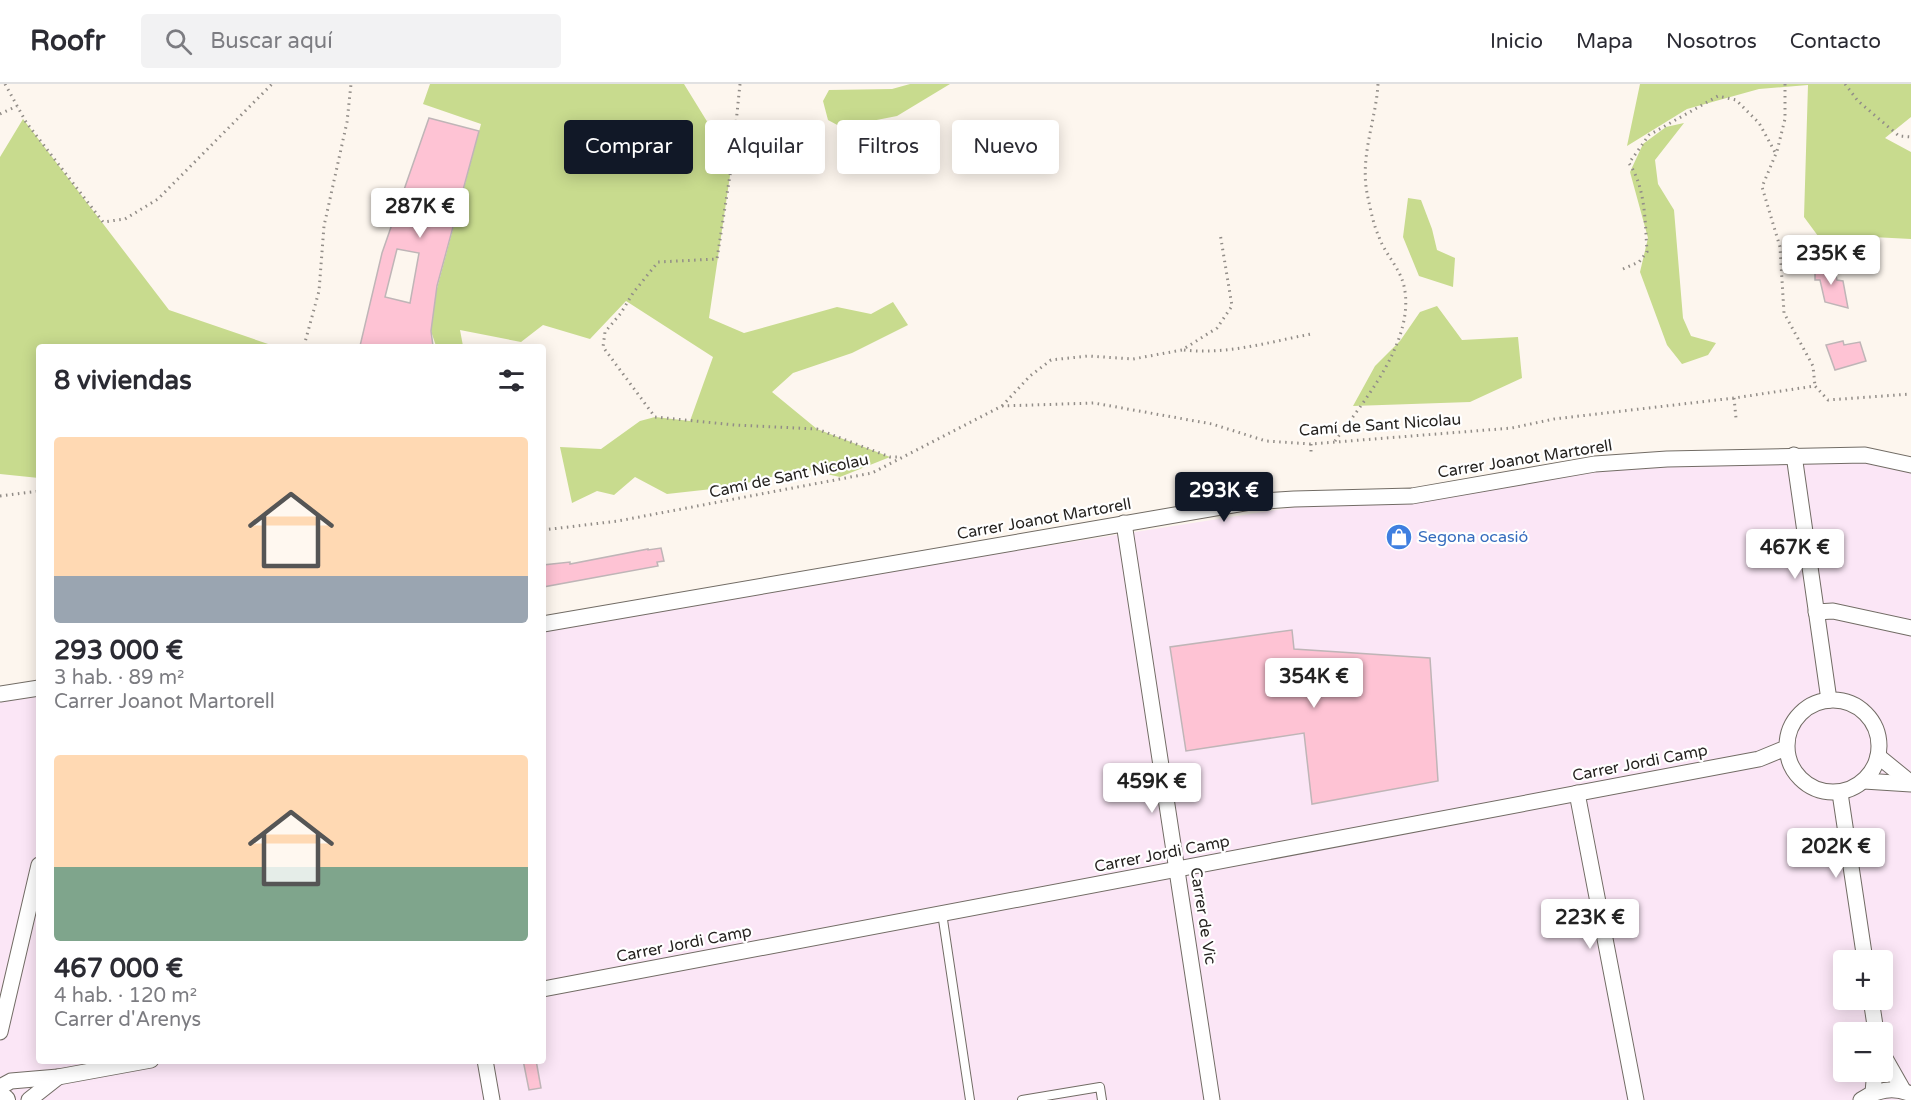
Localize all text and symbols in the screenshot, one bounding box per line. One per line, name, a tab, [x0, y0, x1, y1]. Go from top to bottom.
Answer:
search box	[141, 14, 561, 68]
text: Roofr	[30, 24, 105, 58]
icon: search	[162, 25, 195, 58]
text: Buscar aquí	[210, 28, 333, 54]
text: Inicio	[1490, 29, 1543, 54]
text: Mapa	[1576, 29, 1633, 54]
text: Nosotros	[1666, 29, 1757, 54]
text: Contacto	[1790, 29, 1881, 54]
chip: Comprar	[564, 120, 693, 174]
chip: Alquilar	[705, 120, 825, 174]
chip: Filtros	[837, 120, 940, 174]
chip: Nuevo	[952, 120, 1059, 174]
pin: 287K €	[371, 188, 469, 239]
text: 287K €	[385, 195, 455, 219]
pin: 235K €	[1782, 235, 1880, 286]
text: 235K €	[1796, 242, 1866, 266]
icon: filters	[495, 364, 528, 397]
text: 8 viviendas	[54, 365, 192, 396]
street label: Camí de Sant Nicolau	[1298, 409, 1462, 441]
street label: Carrer Joanot Martorell	[1436, 435, 1614, 483]
street label: Camí de Sant Nicolau	[707, 449, 871, 503]
pin: 293K €	[1175, 472, 1273, 523]
icon: home	[237, 476, 345, 584]
text: 293K €	[1189, 479, 1259, 503]
street label: Carrer Joanot Martorell	[955, 494, 1133, 544]
shop icon: Segona ocasió	[1384, 522, 1414, 552]
place label: Segona ocasió	[1418, 527, 1528, 547]
pin: 467K €	[1746, 529, 1844, 580]
text: 467K €	[1760, 536, 1830, 560]
text: 293 000 €	[54, 635, 183, 666]
pin: 354K €	[1265, 658, 1363, 709]
text: 354K €	[1279, 665, 1349, 689]
text: 3 hab. · 89 m²	[54, 666, 184, 690]
text: Carrer Joanot Martorell	[54, 690, 275, 714]
street label: Carrer Jordi Camp	[1571, 740, 1709, 786]
pin: 459K €	[1103, 763, 1201, 814]
text: 459K €	[1117, 770, 1187, 794]
icon: home	[237, 794, 345, 902]
pin: 202K €	[1787, 828, 1885, 879]
street label: Carrer Jordi Camp	[1093, 831, 1231, 877]
text: 202K €	[1801, 835, 1871, 859]
street label: Carrer de Vic	[1185, 866, 1221, 966]
pin: 223K €	[1541, 899, 1639, 950]
text: 223K €	[1555, 906, 1625, 930]
street label: Carrer Jordi Camp	[615, 921, 753, 967]
map controls	[1833, 950, 1893, 1082]
button: +	[1833, 950, 1893, 1010]
text: 467 000 €	[54, 953, 183, 984]
text: 4 hab. · 120 m²	[54, 984, 197, 1008]
text: Carrer d'Arenys	[54, 1008, 201, 1032]
button: −	[1833, 1022, 1893, 1082]

